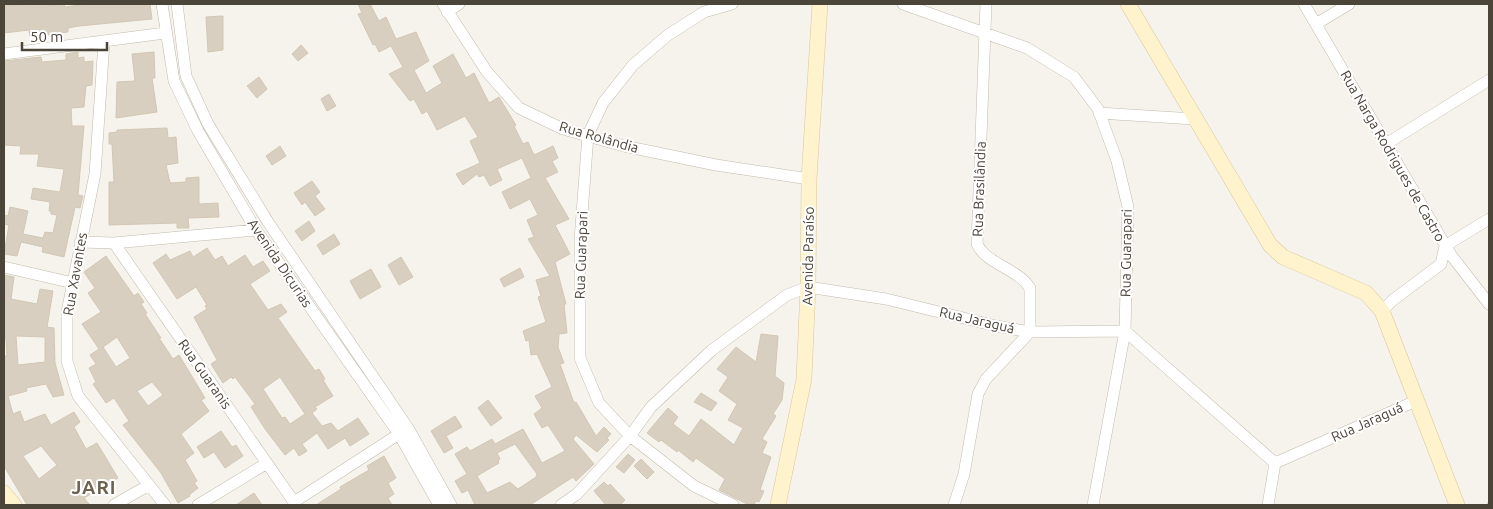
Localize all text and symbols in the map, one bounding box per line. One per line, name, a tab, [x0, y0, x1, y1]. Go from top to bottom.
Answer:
scale bar	[22, 20, 108, 52]
text: 50 m	[30, 28, 63, 45]
street label: Rua Narga Rodrigues de Castro	[1337, 68, 1449, 244]
street label: Rua Rolândia	[558, 118, 640, 156]
street label: Rua Brasilândia	[969, 141, 989, 237]
street label: Avenida Paraíso	[799, 206, 817, 306]
street label: Rua Guarapari	[1117, 209, 1135, 297]
street label: Rua Guarapari	[571, 211, 591, 299]
street label: Avenida Dicurias	[245, 216, 315, 310]
street label: Rua Xavantes	[60, 231, 90, 317]
street label: Rua Jaraguá	[938, 304, 1016, 336]
street label: Rua Guaranis	[175, 336, 235, 412]
street label: Rua Jaraguá	[1329, 399, 1405, 445]
district label: JARI	[71, 476, 117, 498]

